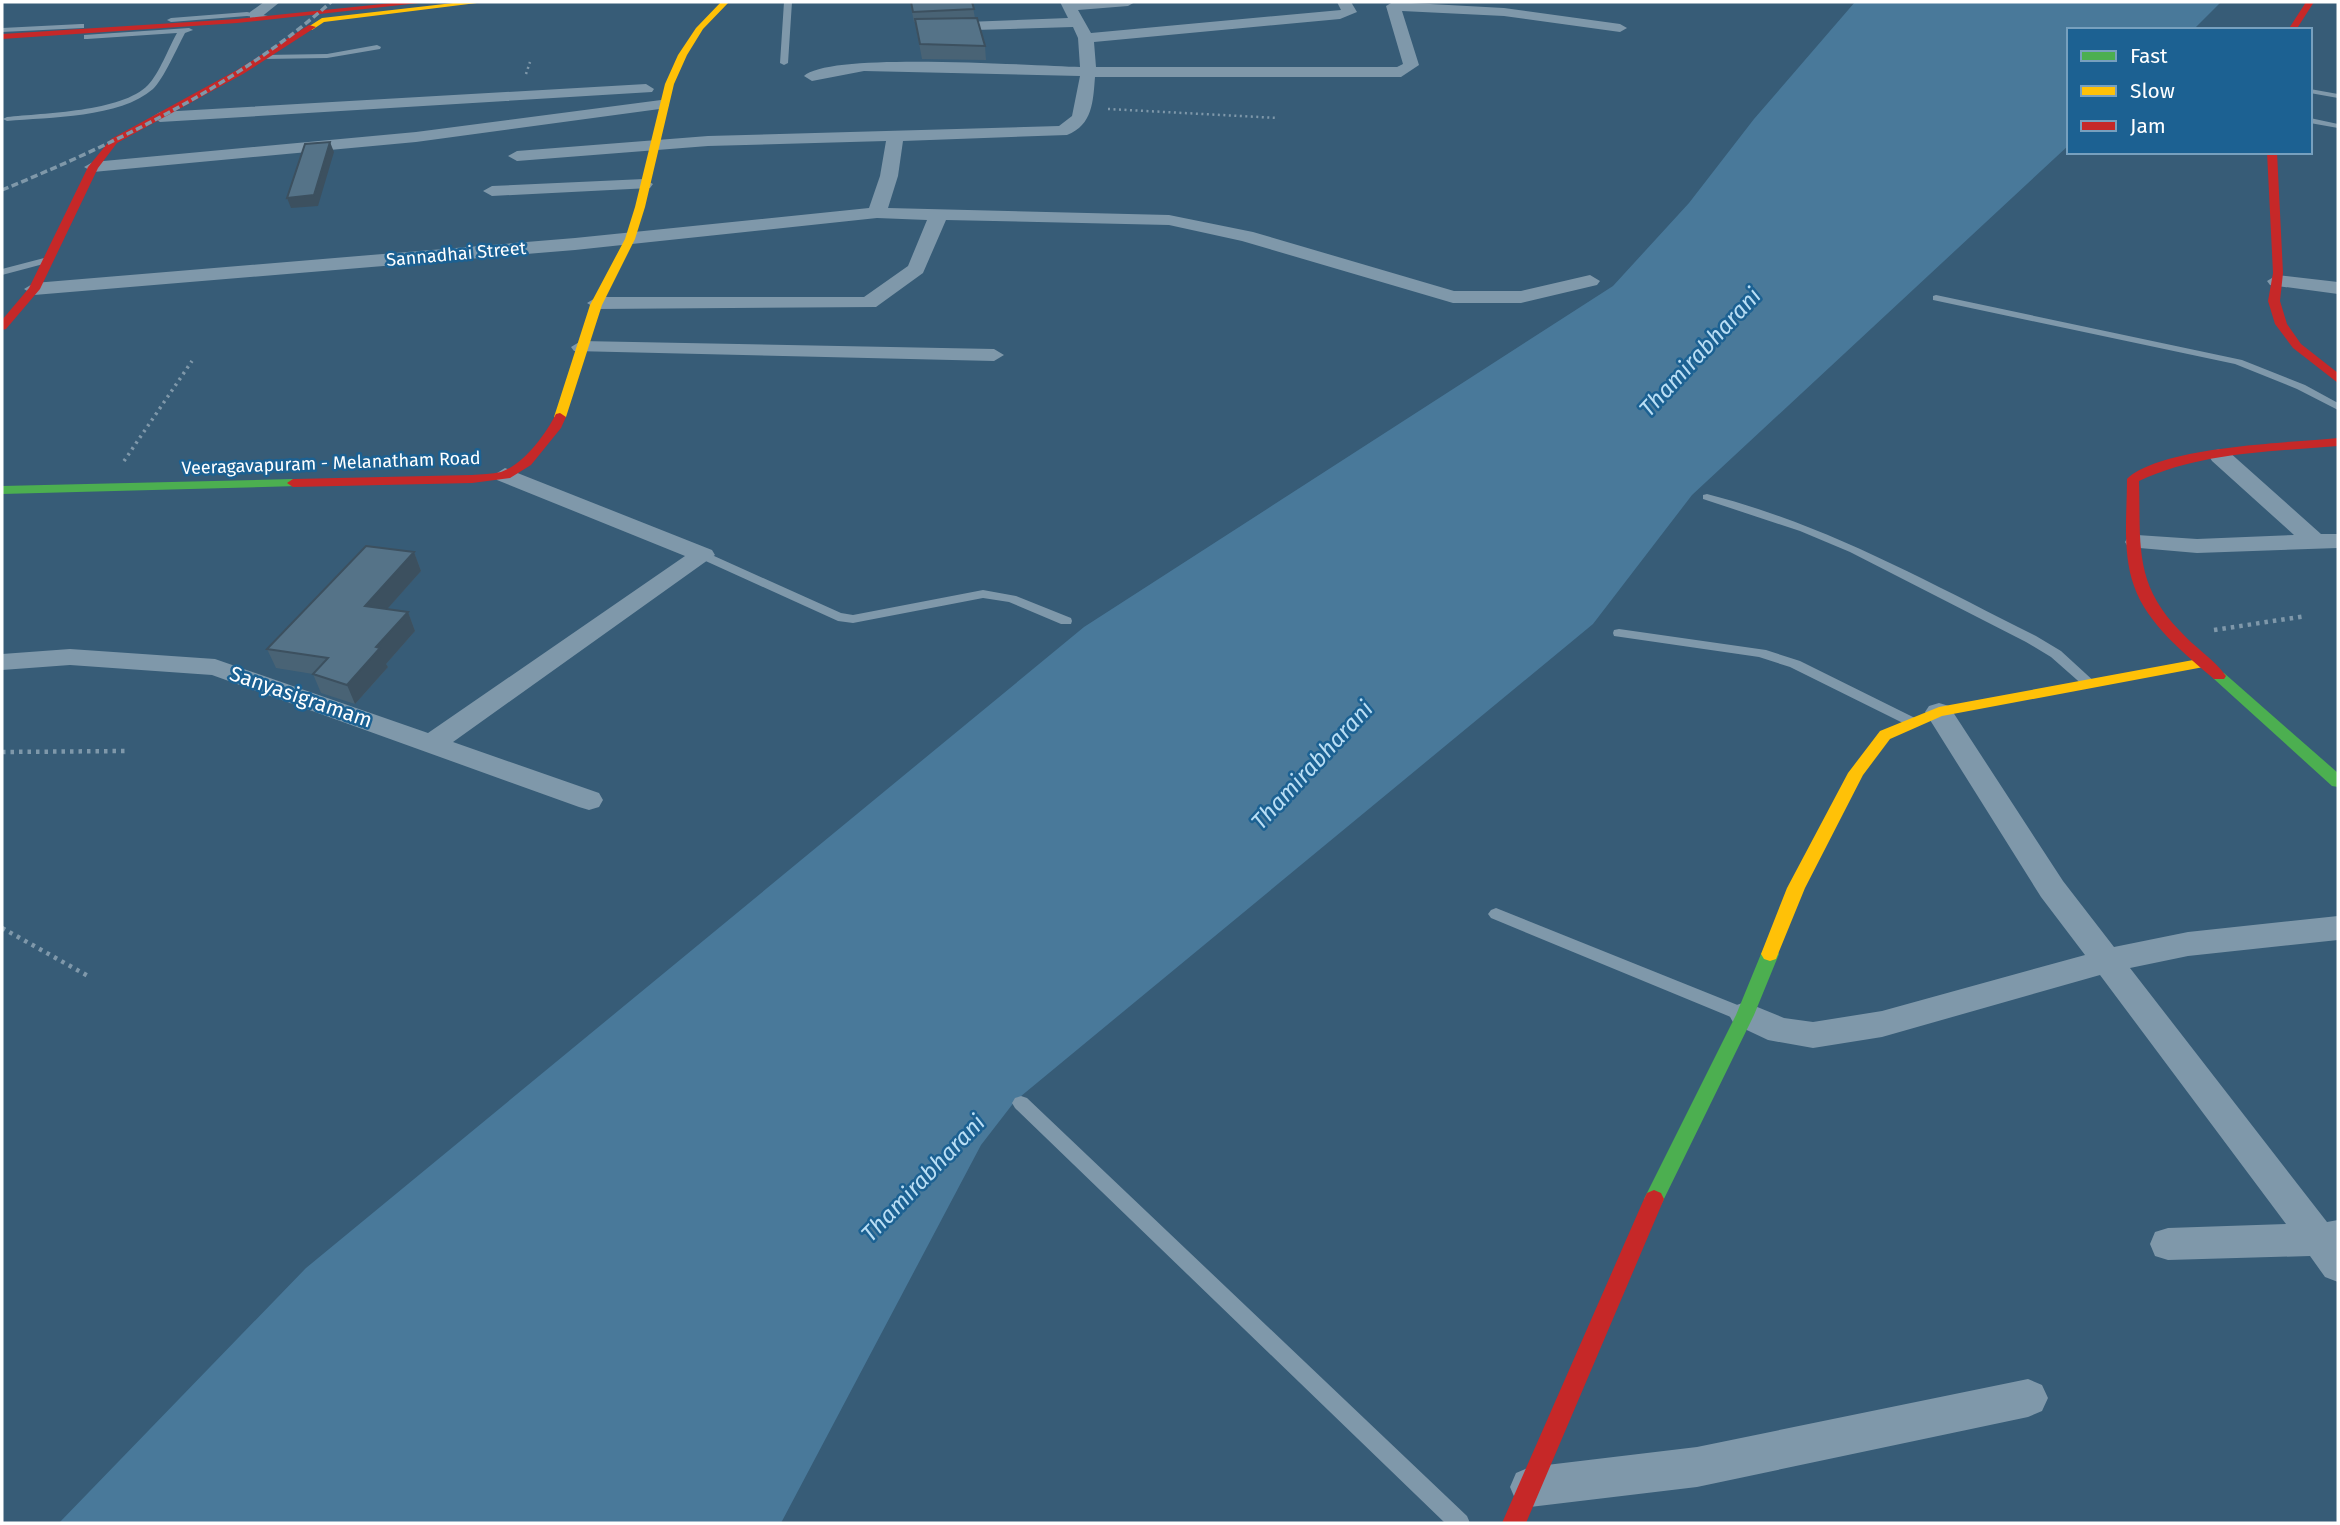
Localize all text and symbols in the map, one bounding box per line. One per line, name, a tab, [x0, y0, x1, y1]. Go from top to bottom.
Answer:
legend	[2067, 28, 2312, 154]
text: Fast	[2130, 43, 2168, 69]
text: Slow	[2130, 78, 2175, 104]
text: Jam	[2130, 113, 2166, 139]
street label: Sannadhai Street	[385, 237, 527, 271]
water label: Thamirabharani	[1633, 281, 1767, 422]
street label: Veeragavapuram - Melanatham Road	[181, 447, 481, 479]
street label: Sanyasigramam	[226, 660, 376, 734]
water label: Thamirabharani	[1245, 694, 1379, 835]
water label: Thamirabharani	[855, 1108, 991, 1247]

